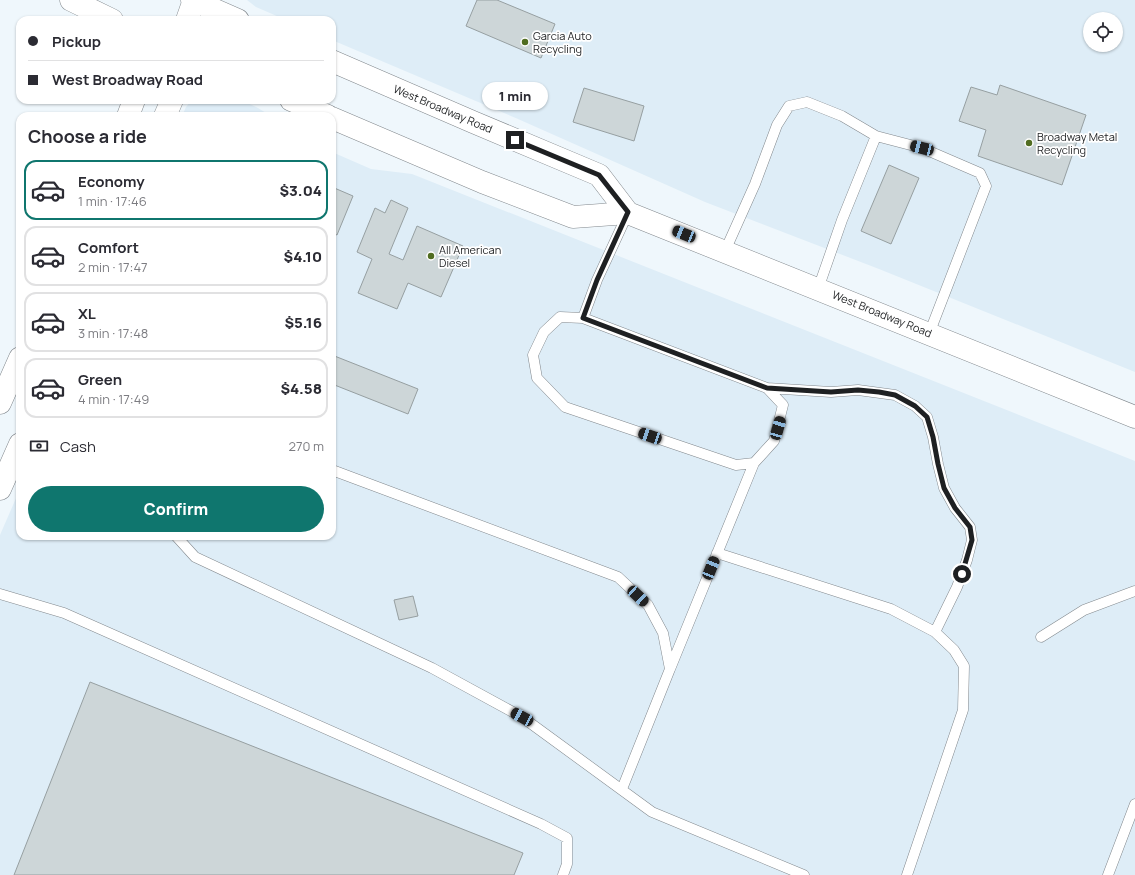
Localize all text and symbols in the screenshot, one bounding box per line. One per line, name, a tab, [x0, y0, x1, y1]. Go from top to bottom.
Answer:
map controls	[1083, 12, 1123, 52]
button: locate	[1083, 12, 1123, 52]
place label: Garcia Auto Recycling	[533, 28, 592, 56]
text: Pickup	[52, 31, 101, 52]
marker: Garcia Auto Recycling	[520, 37, 530, 47]
text: West Broadway Road	[52, 69, 203, 90]
street label: West Broadway Road	[391, 81, 495, 136]
callout: 1 min	[482, 82, 548, 110]
text: 1 min	[499, 87, 531, 105]
text: Choose a ride	[28, 124, 147, 148]
place label: Broadway Metal Recycling	[1037, 129, 1117, 157]
route end	[506, 131, 524, 149]
marker: Broadway Metal Recycling	[1024, 138, 1034, 148]
car	[909, 139, 935, 157]
text: Economy	[78, 171, 145, 192]
icon: car	[30, 172, 66, 208]
text: $3.04	[279, 180, 322, 201]
text: 1 min · 17:46	[78, 192, 147, 210]
car	[671, 224, 697, 244]
text: Comfort	[78, 237, 139, 258]
icon: car	[30, 238, 66, 274]
place label: All American Diesel	[439, 242, 501, 270]
text: $4.10	[284, 246, 322, 267]
marker: All American Diesel	[426, 251, 436, 261]
text: 2 min · 17:47	[78, 258, 148, 276]
street label: West Broadway Road	[830, 287, 934, 340]
text: XL	[78, 303, 96, 324]
icon: car	[30, 304, 66, 340]
text: $5.16	[284, 312, 322, 333]
text: 3 min · 17:48	[78, 324, 148, 342]
text: Green	[78, 369, 122, 390]
icon: car	[30, 370, 66, 406]
text: $4.58	[280, 378, 322, 399]
text: 4 min · 17:49	[78, 390, 149, 408]
car	[769, 415, 787, 441]
car	[637, 426, 663, 446]
icon: cash	[28, 435, 50, 457]
text: Cash	[60, 436, 96, 457]
text: 270 m	[289, 437, 324, 455]
button: Confirm	[28, 486, 324, 532]
car	[701, 555, 721, 581]
route start	[953, 565, 971, 583]
car	[625, 583, 651, 609]
car	[509, 706, 535, 728]

